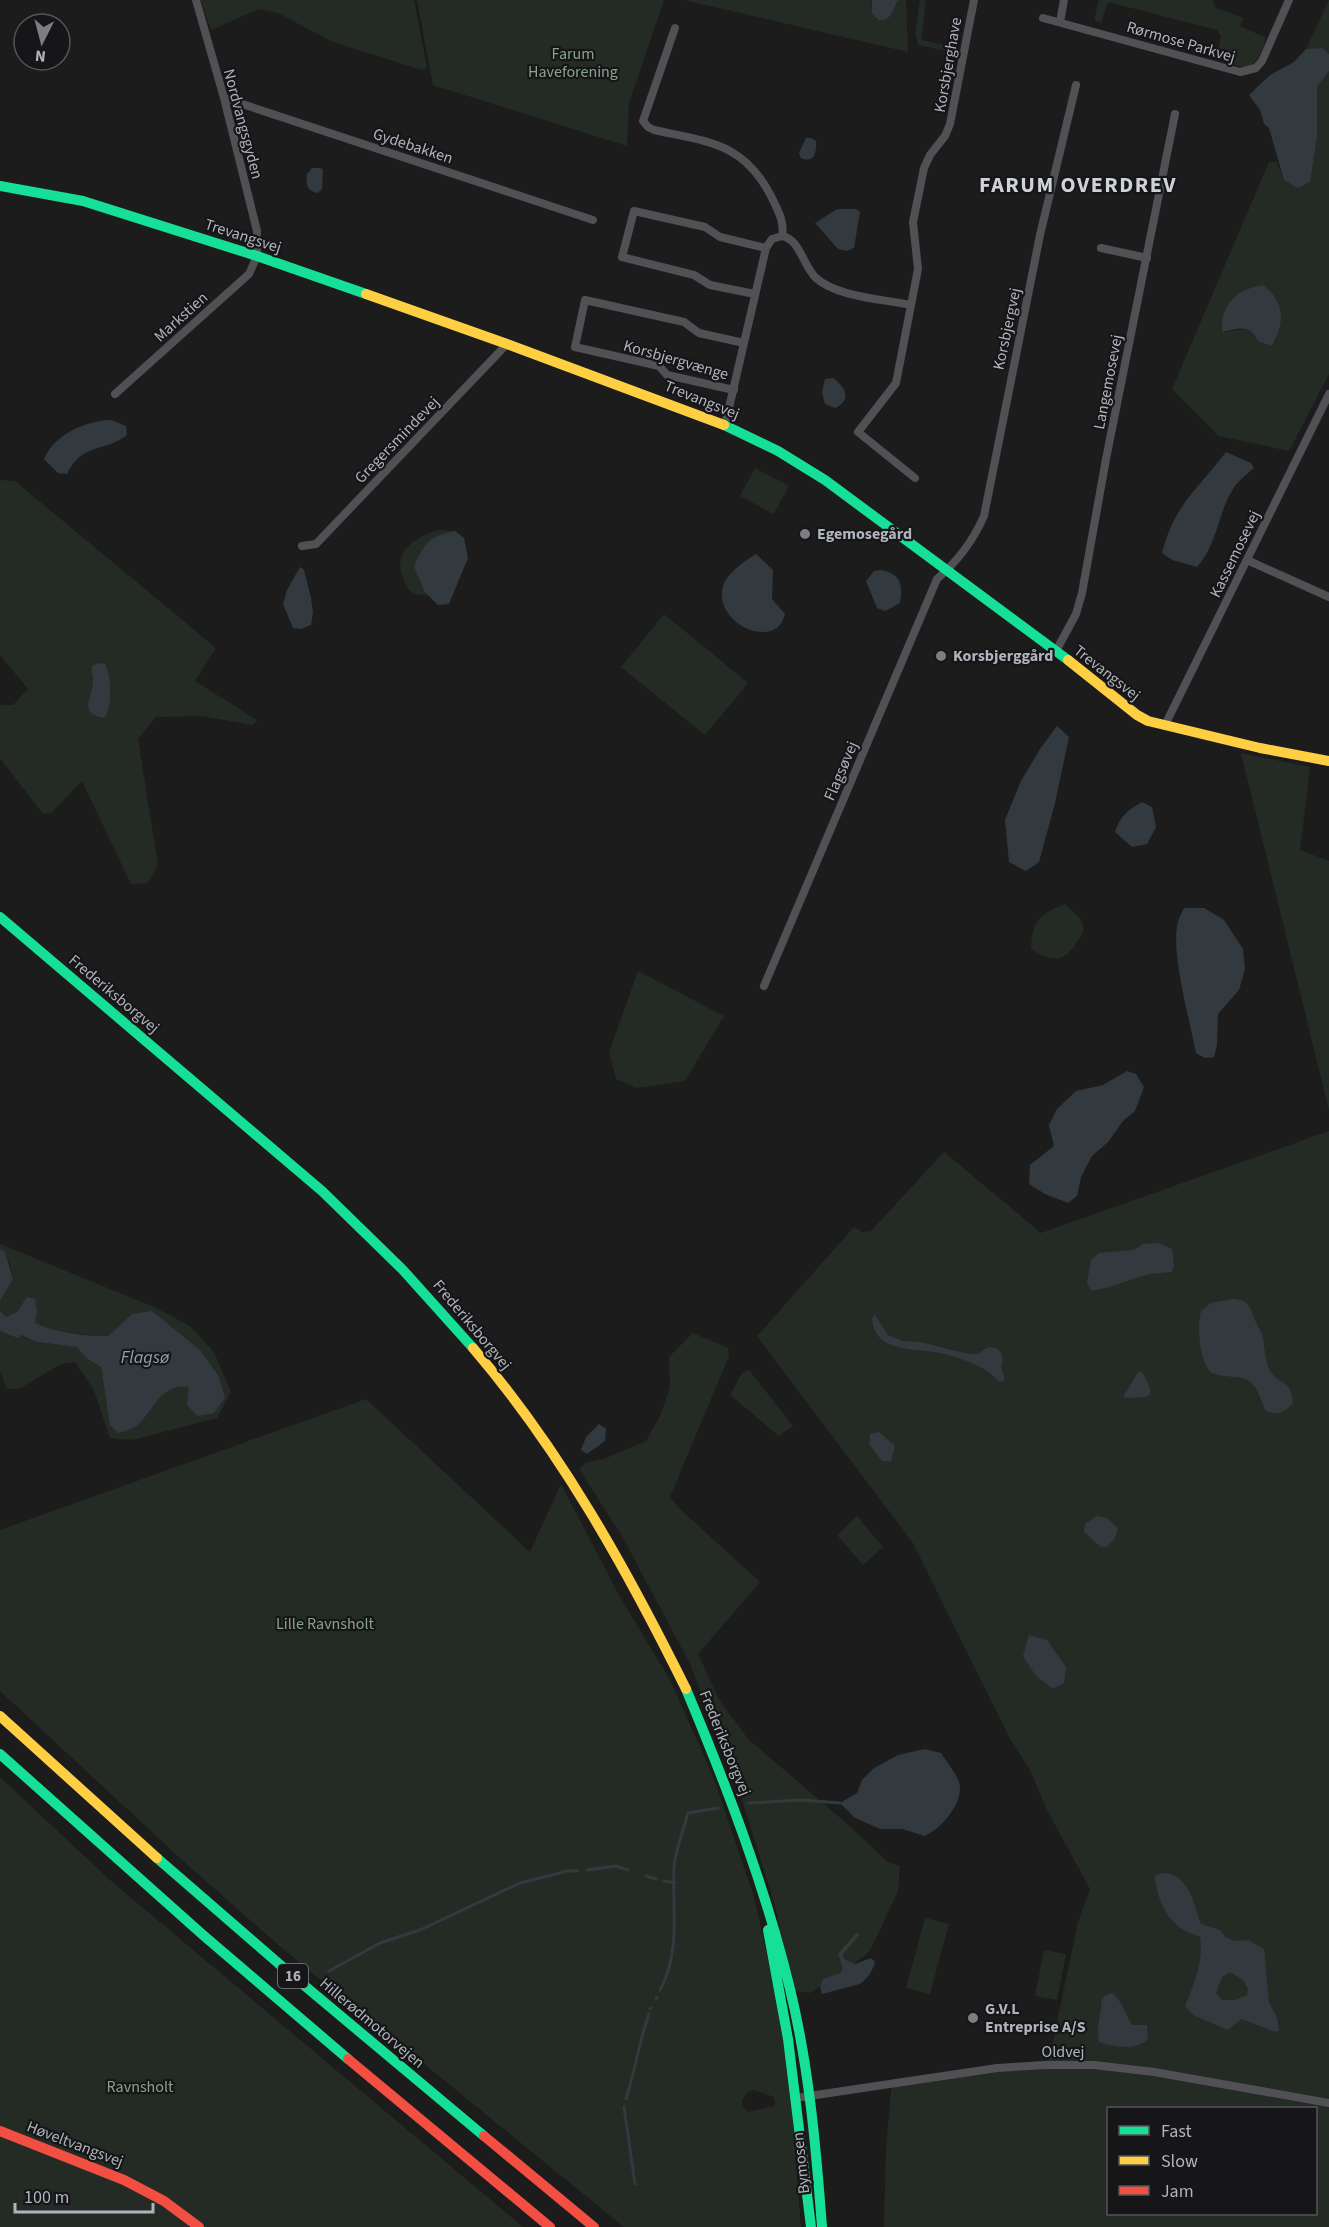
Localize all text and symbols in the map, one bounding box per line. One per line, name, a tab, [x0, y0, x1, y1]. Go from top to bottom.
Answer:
north arrow	[12, 12, 72, 72]
street label: Korsbjerghave	[929, 16, 967, 114]
street label: Rørmose Parkvej	[1124, 16, 1238, 68]
park label: Farum Haveforening	[528, 43, 618, 83]
text: N	[34, 44, 47, 67]
street label: Nordvangsgyden	[218, 66, 268, 182]
street label: Gydebakken	[370, 123, 456, 169]
district label: FARUM OVERDREV	[979, 169, 1177, 201]
street label: Trevangsvej	[202, 213, 284, 259]
street label: Korsbjergvej	[988, 286, 1026, 372]
street label: Markstien	[149, 287, 213, 347]
street label: Langemosevej	[1088, 333, 1128, 431]
street label: Korsbjergvænge	[621, 335, 731, 386]
street label: Trevangsvej	[661, 375, 743, 425]
street label: Gregersmindevej	[350, 392, 444, 488]
street label: Kassemosevej	[1204, 507, 1266, 601]
place label: Egemosegård	[817, 523, 912, 545]
marker: Egemosegård	[798, 527, 812, 541]
street label: Trevangsvej	[1069, 640, 1145, 706]
place label: Korsbjerggård	[953, 645, 1053, 667]
marker: Korsbjerggård	[934, 649, 948, 663]
street label: Flagsøvej	[819, 738, 863, 804]
street label: Frederiksborgvej	[64, 950, 164, 1038]
street label: Frederiksborgvej	[428, 1275, 516, 1375]
water label: Flagsø	[121, 1345, 170, 1370]
park label: Lille Ravnsholt	[276, 1613, 375, 1635]
street label: Frederiksborgvej	[694, 1687, 756, 1799]
road number: 16	[278, 1964, 308, 1988]
street label: Hillerødmotorvejen	[315, 1973, 429, 2073]
place label: G.V.L Entreprise A/S	[985, 1998, 1086, 2038]
marker: G.V.L Entreprise A/S	[966, 2011, 980, 2025]
street label: Oldvej	[1042, 2041, 1084, 2063]
park label: Ravnsholt	[107, 2076, 174, 2098]
legend	[1107, 2107, 1317, 2215]
street label: Høveltvangsvej	[23, 2115, 127, 2173]
text: Fast	[1161, 2119, 1192, 2144]
street label: Bymosen	[787, 2131, 815, 2195]
text: Slow	[1161, 2149, 1198, 2174]
scale bar	[15, 2176, 153, 2214]
text: Jam	[1161, 2179, 1194, 2204]
text: 100 m	[24, 2185, 69, 2210]

